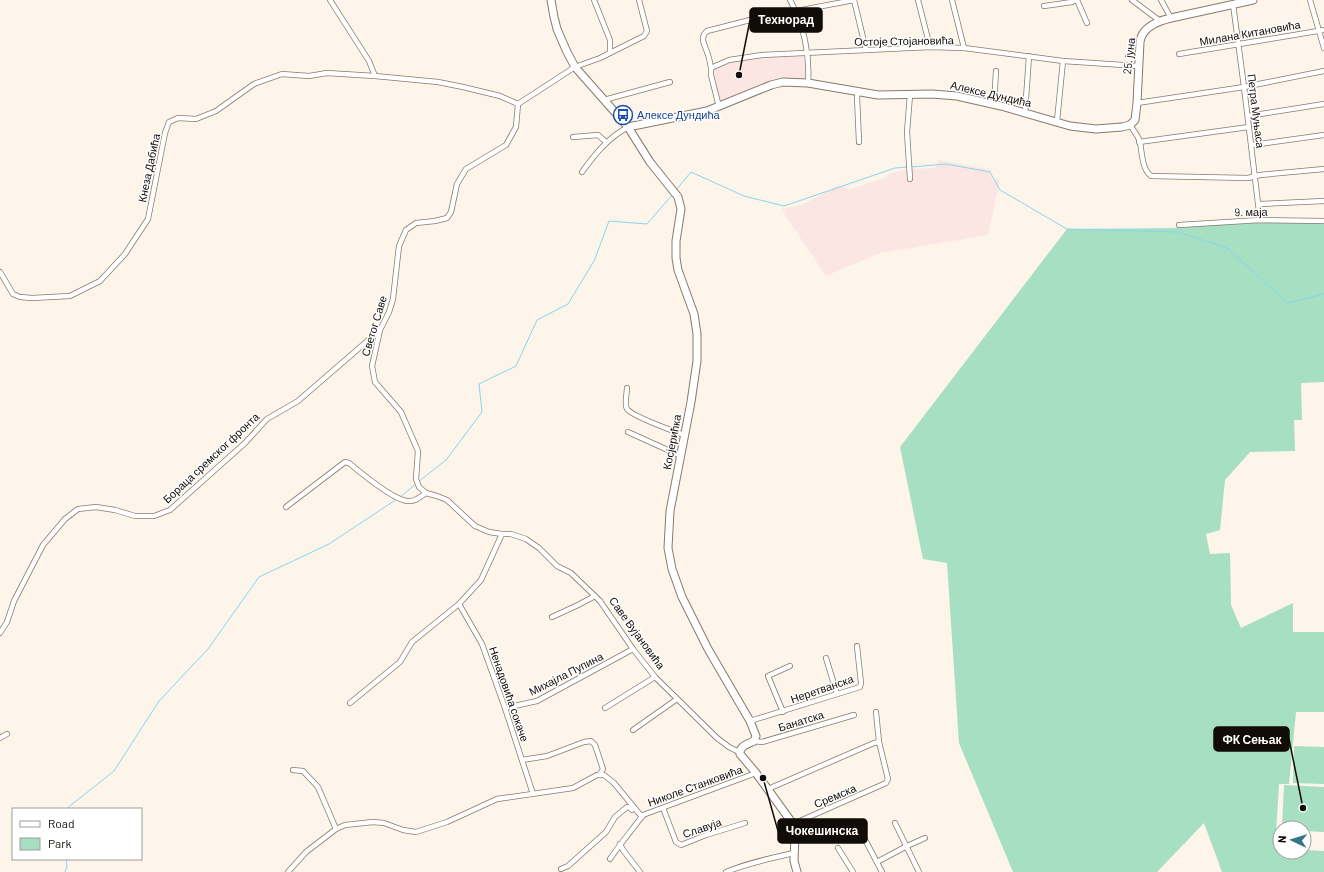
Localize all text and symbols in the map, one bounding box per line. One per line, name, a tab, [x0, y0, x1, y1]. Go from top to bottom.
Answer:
callout: Технорад	[750, 8, 822, 32]
text: Технорад	[758, 12, 814, 27]
street label: Милана Китановића	[1198, 17, 1302, 48]
street label: Остоје Стојановића	[854, 33, 955, 48]
street label: 25. јуна	[1120, 36, 1137, 75]
street label: Петра Муњаса	[1245, 73, 1268, 150]
street label: Алексе Дундића	[949, 78, 1034, 109]
bus stop icon: Алексе Дундића	[612, 104, 634, 126]
place label: Алексе Дундића	[637, 108, 721, 121]
street label: Кнеза Дабића	[135, 131, 162, 203]
street label: 9. маја	[1234, 205, 1269, 218]
street label: Светог Саве	[358, 294, 389, 358]
street label: Бораца сремског фронта	[160, 409, 262, 506]
street label: Косјерићка	[660, 412, 683, 471]
street label: Саве Вујановића	[607, 594, 668, 672]
street label: Ненадовића сокаче	[487, 645, 532, 743]
street label: Михајла Пупина	[526, 649, 606, 698]
street label: Неретванска	[789, 671, 856, 705]
street label: Банатска	[777, 707, 826, 734]
callout: ФК Сењак	[1214, 727, 1289, 751]
text: ФК Сењак	[1223, 732, 1282, 746]
street label: Николе Станковића	[646, 762, 745, 809]
street label: Сремска	[812, 781, 859, 810]
legend	[12, 808, 142, 860]
street label: Славуја	[681, 815, 724, 840]
text: Road	[48, 816, 75, 830]
callout: Чокешинска	[778, 819, 867, 843]
north arrow	[1272, 820, 1312, 860]
text: Чокешинска	[786, 823, 859, 837]
text: N	[1275, 835, 1288, 843]
text: Park	[48, 836, 72, 850]

